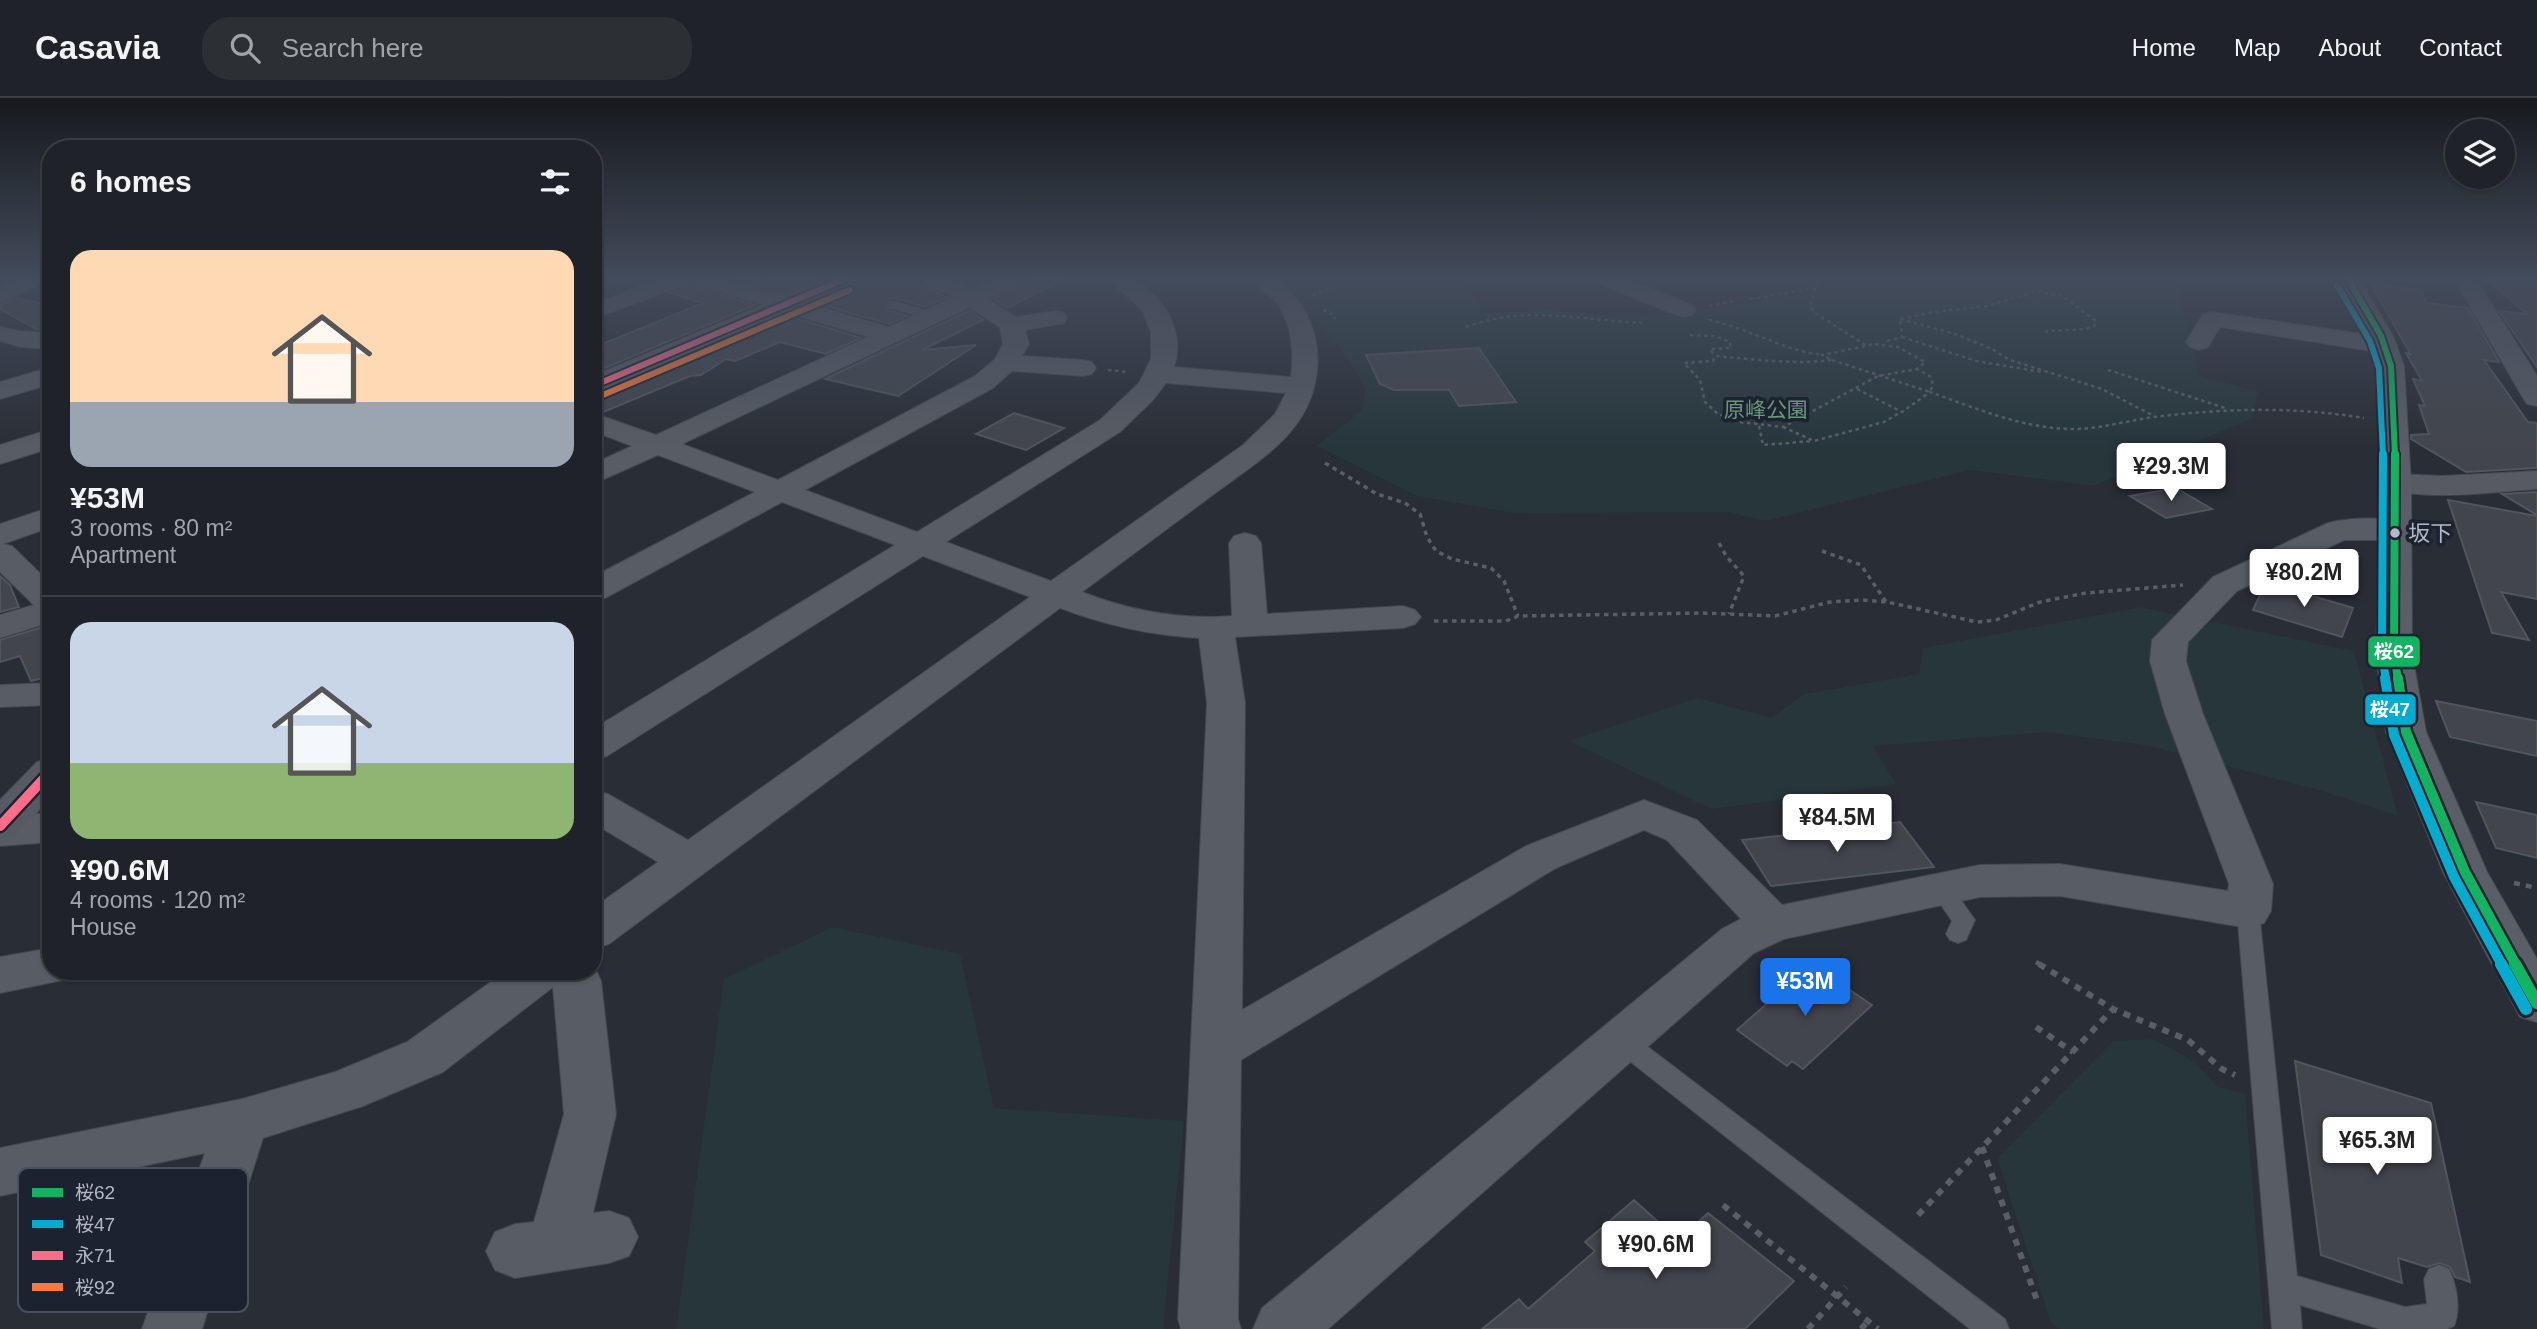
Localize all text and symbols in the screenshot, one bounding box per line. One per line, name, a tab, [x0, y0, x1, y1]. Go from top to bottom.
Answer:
search box	[202, 17, 692, 80]
text: Casavia	[35, 29, 160, 66]
icon: search	[226, 29, 264, 67]
text: Search here	[282, 33, 423, 63]
text: Home	[2132, 34, 2196, 61]
text: Map	[2234, 34, 2281, 61]
text: About	[2319, 34, 2381, 61]
text: Contact	[2419, 34, 2502, 61]
map controls	[2445, 119, 2515, 189]
button: layers	[2445, 119, 2515, 189]
icon: filters	[536, 163, 574, 201]
text: 6 homes	[70, 165, 192, 198]
icon: home	[259, 296, 385, 422]
park label: 原峰公園	[1724, 398, 1808, 421]
pin: ¥29.3M	[2114, 444, 2228, 503]
text: ¥29.3M	[2133, 453, 2209, 479]
text: ¥53M	[70, 481, 145, 514]
text: 3 rooms · 80 m²	[70, 515, 232, 541]
place label: 坂下	[2408, 521, 2452, 546]
marker: 坂下	[2388, 526, 2402, 540]
text: Apartment	[70, 542, 176, 568]
pin: ¥80.2M	[2247, 550, 2361, 609]
text: ¥80.2M	[2266, 559, 2342, 585]
line badge: 桜62	[2367, 635, 2421, 668]
text: 桜62	[2374, 641, 2414, 662]
icon: home	[259, 668, 385, 794]
line badge: 桜47	[2364, 693, 2417, 726]
text: 桜47	[2370, 699, 2410, 720]
pin: ¥84.5M	[1780, 794, 1894, 854]
text: ¥84.5M	[1799, 804, 1875, 830]
text: ¥90.6M	[70, 853, 170, 886]
text: 4 rooms · 120 m²	[70, 887, 245, 913]
text: House	[70, 914, 136, 940]
pin: ¥53M	[1764, 958, 1846, 1018]
text: ¥53M	[1776, 968, 1834, 994]
pin: ¥65.3M	[2320, 1118, 2434, 1177]
text: ¥65.3M	[2339, 1127, 2415, 1153]
legend	[18, 1168, 248, 1312]
text: 桜62	[75, 1182, 115, 1203]
text: 桜47	[75, 1214, 115, 1235]
pin: ¥90.6M	[1599, 1222, 1713, 1281]
text: ¥90.6M	[1618, 1231, 1694, 1257]
text: 永71	[75, 1245, 115, 1266]
text: 桜92	[75, 1277, 115, 1298]

